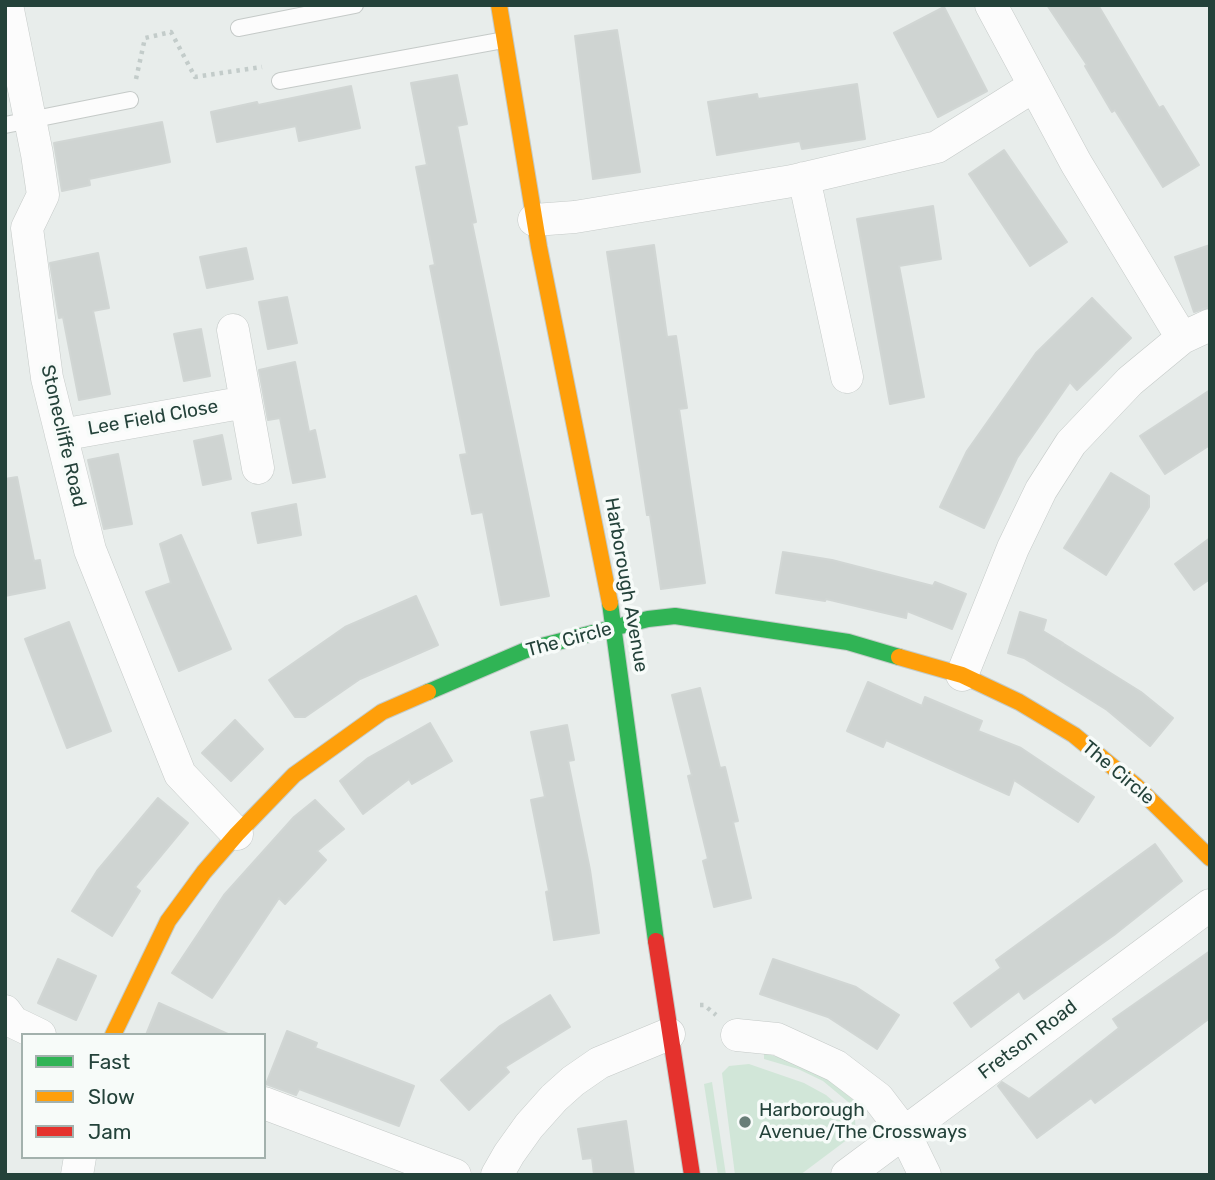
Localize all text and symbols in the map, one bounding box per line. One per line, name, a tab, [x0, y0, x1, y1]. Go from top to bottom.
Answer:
street label: Stonecliffe Road	[36, 363, 90, 509]
street label: Lee Field Close	[86, 395, 220, 441]
street label: Harborough Avenue	[599, 496, 653, 674]
street label: The Circle	[524, 618, 614, 662]
street label: The Circle	[1077, 736, 1159, 810]
street label: Fretson Road	[974, 995, 1082, 1085]
legend	[21, 1033, 266, 1159]
text: Fast	[88, 1049, 130, 1074]
text: Slow	[88, 1084, 135, 1109]
place label: Harborough Avenue/The Crossways	[759, 1100, 967, 1144]
marker: Harborough Avenue/The Crossways	[737, 1114, 753, 1130]
text: Jam	[88, 1119, 132, 1144]

